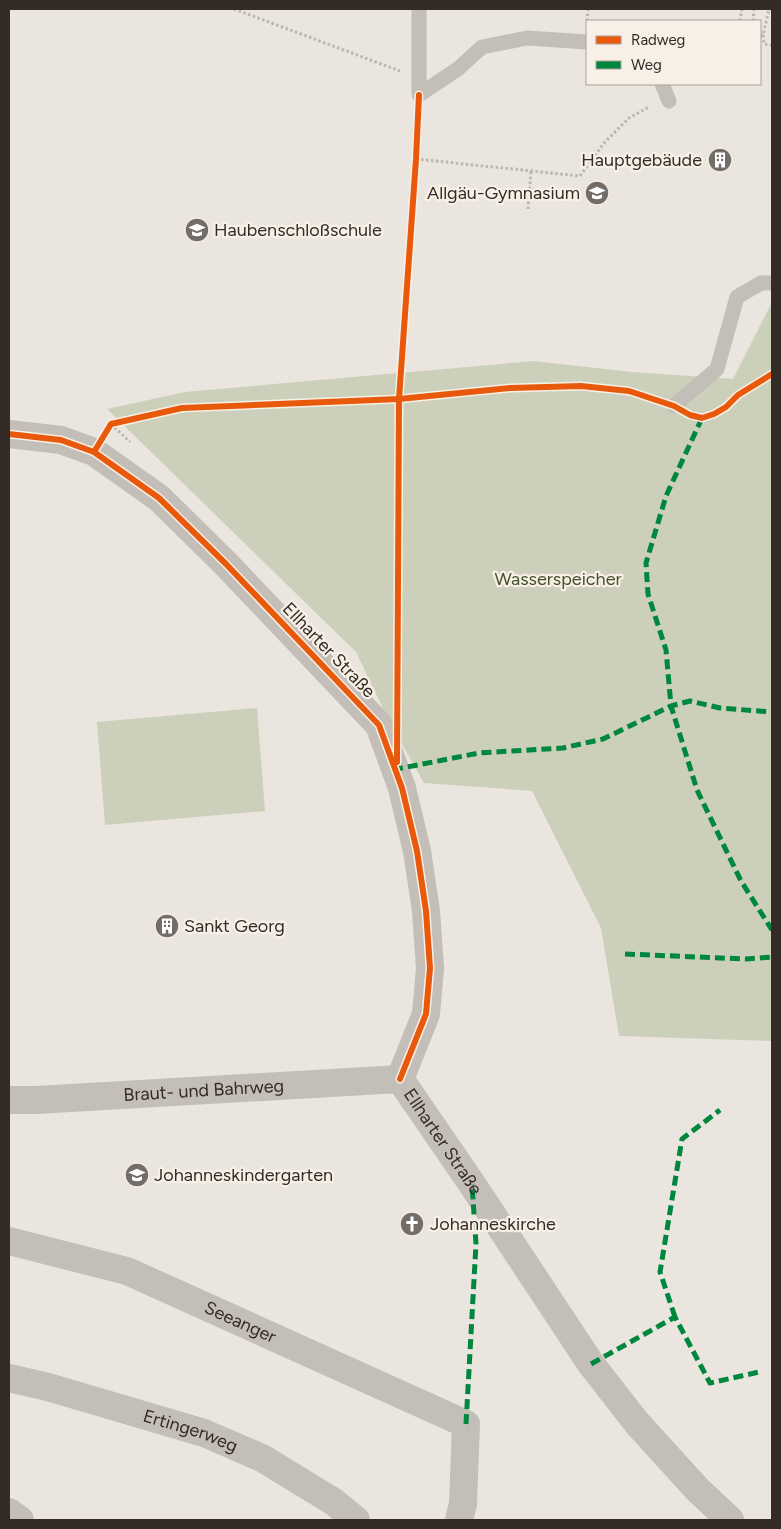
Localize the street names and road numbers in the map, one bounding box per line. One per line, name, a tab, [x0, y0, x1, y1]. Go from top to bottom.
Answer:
street label: Ellharter Straße	[278, 598, 380, 702]
street label: Braut- und Bahrweg	[123, 1075, 285, 1106]
street label: Ellharter Straße	[399, 1084, 487, 1199]
street label: Seeanger	[201, 1296, 280, 1348]
street label: Ertingerweg	[140, 1405, 241, 1457]

